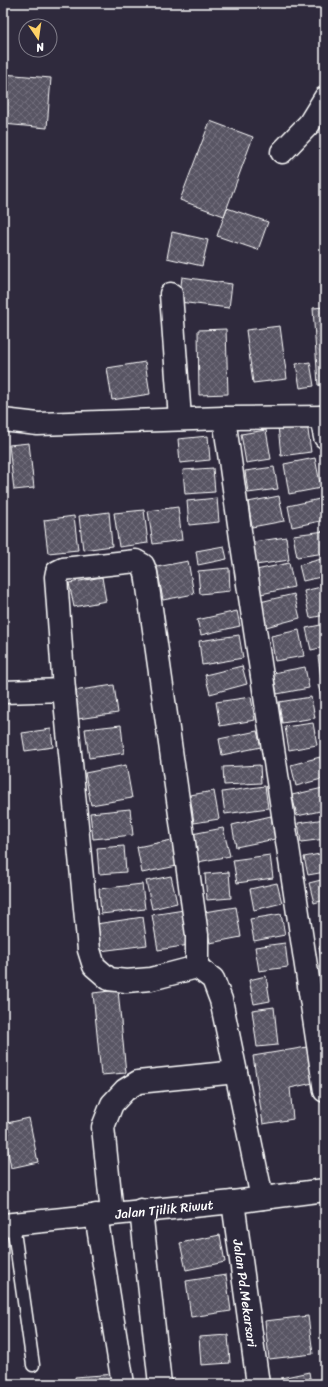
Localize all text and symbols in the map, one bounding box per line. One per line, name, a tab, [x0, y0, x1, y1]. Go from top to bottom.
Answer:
north arrow	[18, 18, 58, 58]
text: N	[34, 37, 47, 57]
street label: Jalan Tjilik Riwut	[113, 1193, 215, 1226]
street label: Jalan Pd.Mekarsari	[226, 1237, 264, 1349]

